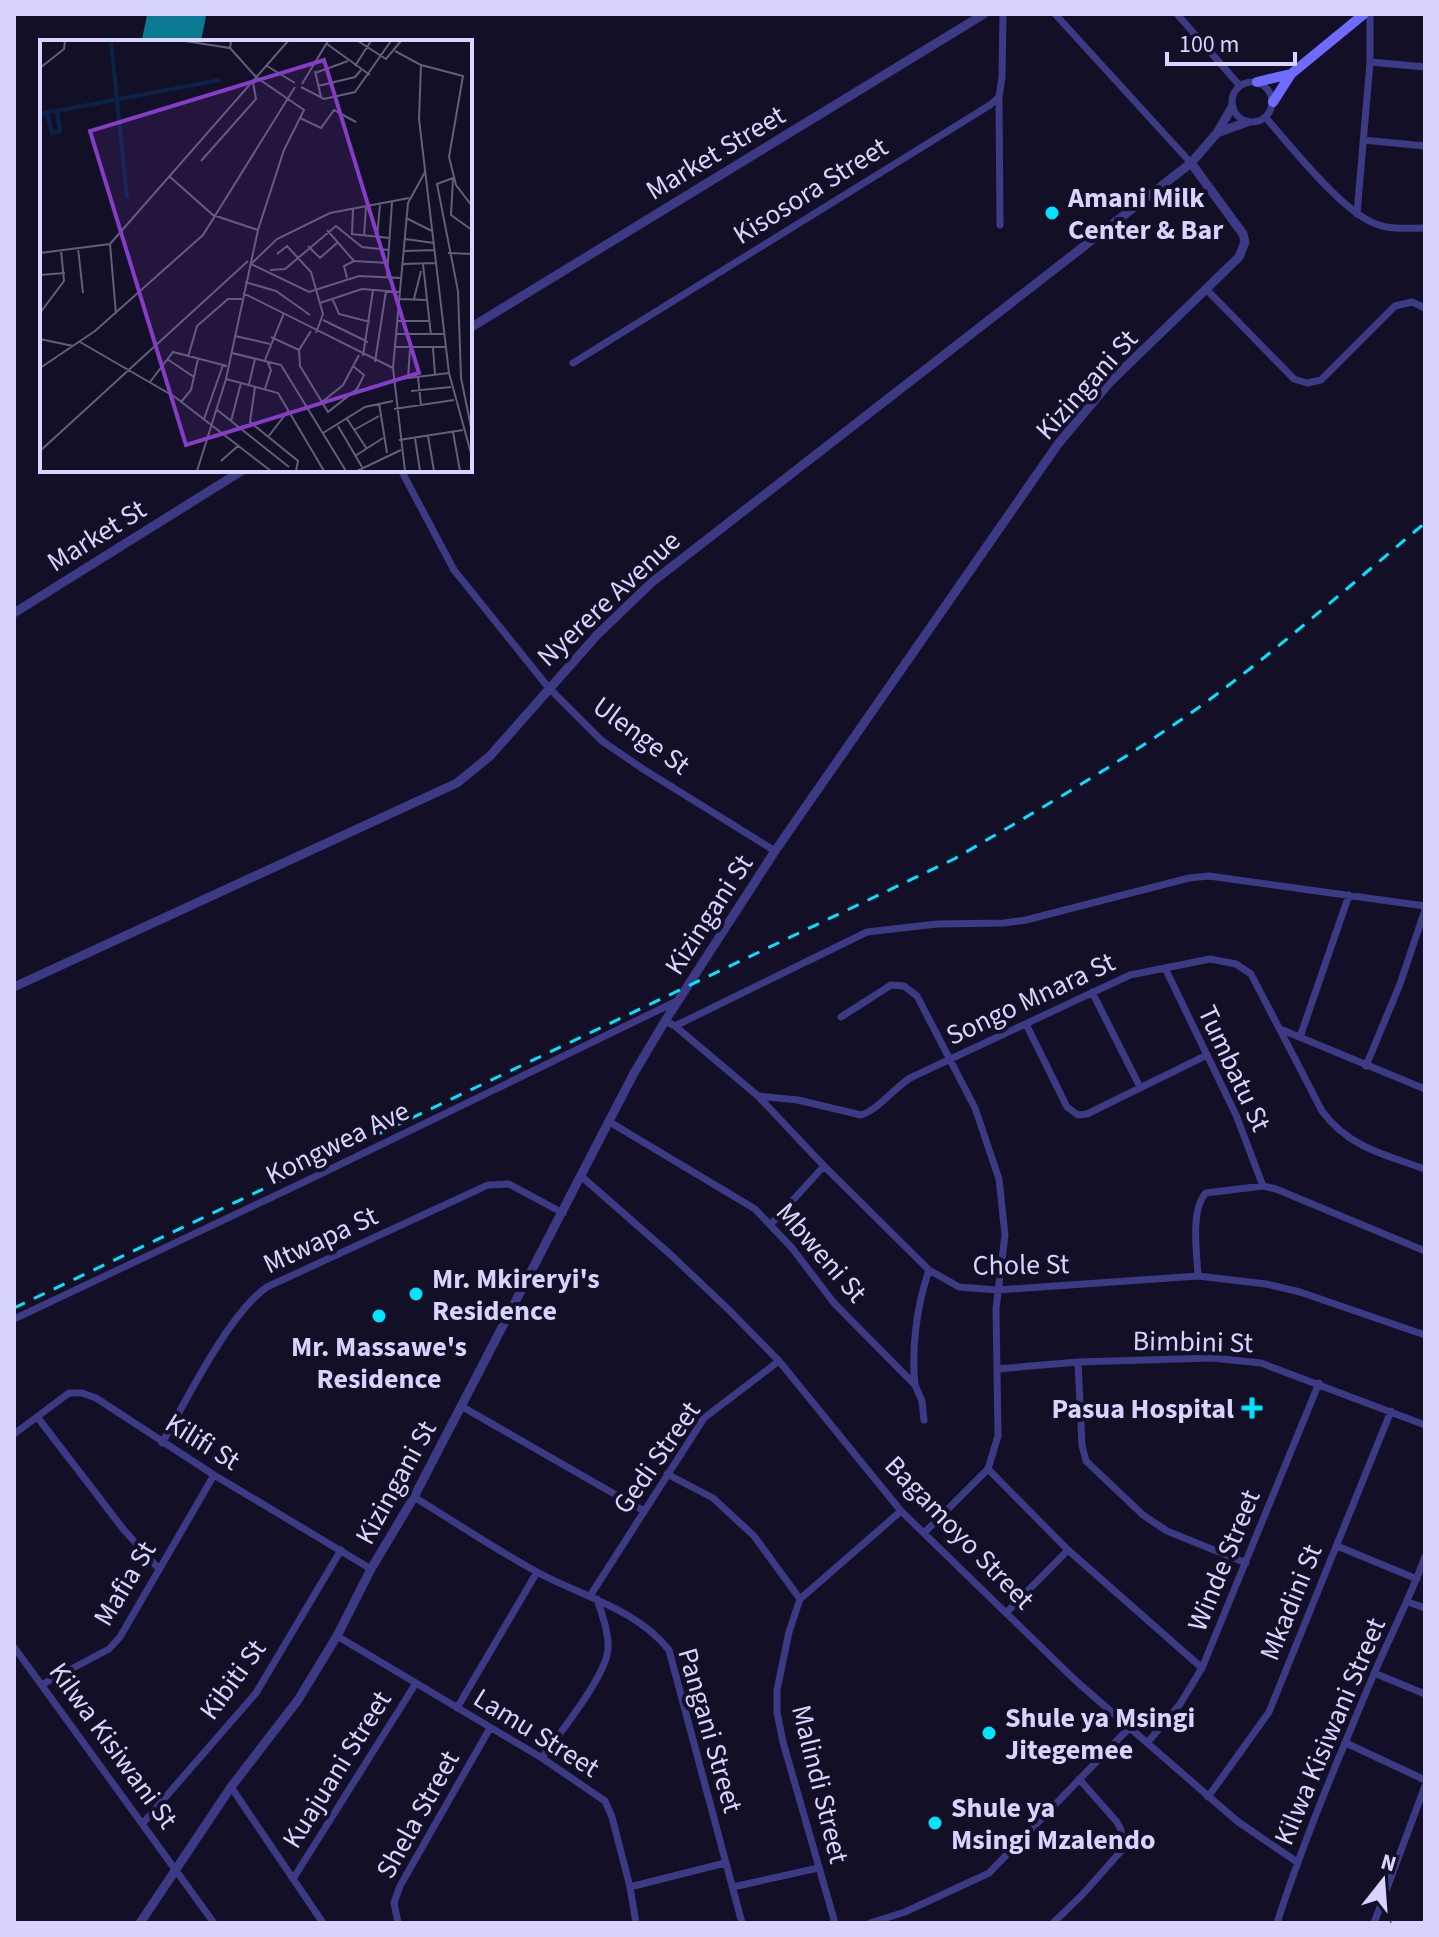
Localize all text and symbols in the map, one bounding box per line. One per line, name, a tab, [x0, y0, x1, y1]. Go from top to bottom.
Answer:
scale bar	[1167, 16, 1295, 66]
text: 100 m	[1179, 27, 1239, 62]
inset map	[40, 40, 472, 472]
street label: Market Street	[638, 95, 793, 210]
street label: Kisosora Street	[725, 127, 896, 254]
place label: Amani Milk Center & Bar	[1067, 178, 1224, 250]
marker: Amani Milk Center & Bar	[1043, 204, 1061, 222]
street label: Kizingani St	[1026, 320, 1148, 449]
street label: Market St	[39, 489, 154, 582]
street label: Nyerere Avenue	[528, 522, 689, 676]
street label: Ulenge St	[585, 687, 699, 785]
street label: Kizingani St	[655, 846, 763, 983]
street label: Songo Mnara St	[939, 942, 1122, 1056]
street label: Tumbatu St	[1187, 999, 1281, 1139]
street label: Kongwea Ave	[259, 1091, 416, 1195]
street label: Mbweni St	[766, 1194, 876, 1312]
street label: Mtwapa St	[257, 1196, 385, 1284]
street label: Chole St	[972, 1244, 1070, 1286]
place label: Mr. Mkireryi's Residence	[432, 1259, 600, 1331]
marker: Mr. Mkireryi's Residence	[407, 1285, 425, 1303]
marker: Mr. Massawe's Residence	[370, 1307, 388, 1325]
street label: Bimbini St	[1132, 1321, 1254, 1363]
place label: Mr. Massawe's Residence	[291, 1327, 467, 1399]
place label: Pasua Hospital	[1051, 1389, 1234, 1429]
street label: Gedi Street	[603, 1393, 711, 1522]
marker: Pasua Hospital	[1241, 1397, 1263, 1419]
street label: Kilifi St	[157, 1403, 248, 1481]
street label: Kizingani St	[345, 1413, 447, 1552]
street label: Bagamoyo Street	[875, 1447, 1044, 1619]
street label: Winde Street	[1177, 1483, 1271, 1637]
street label: Mafia St	[84, 1533, 166, 1634]
street label: Mkadini St	[1250, 1538, 1333, 1666]
street label: Kilwa Kisiwani Street	[1264, 1611, 1396, 1851]
street label: Kibiti St	[190, 1631, 276, 1728]
street label: Pangani Street	[667, 1643, 753, 1818]
street label: Kilwa Kisiwani St	[39, 1654, 188, 1837]
street label: Lamu Street	[466, 1678, 608, 1788]
street label: Kuajuani Street	[272, 1682, 402, 1856]
place label: Shule ya Msingi Jitegemee	[1005, 1698, 1195, 1770]
street label: Malindi Street	[781, 1701, 859, 1868]
marker: Shule ya Msingi Jitegemee	[980, 1724, 998, 1742]
street label: Shela Street	[366, 1743, 470, 1886]
place label: Shule ya Msingi Mzalendo	[951, 1788, 1155, 1860]
marker: Shule ya Msingi Mzalendo	[926, 1814, 944, 1832]
north arrow	[1343, 1841, 1423, 1921]
text: N	[1377, 1845, 1400, 1880]

